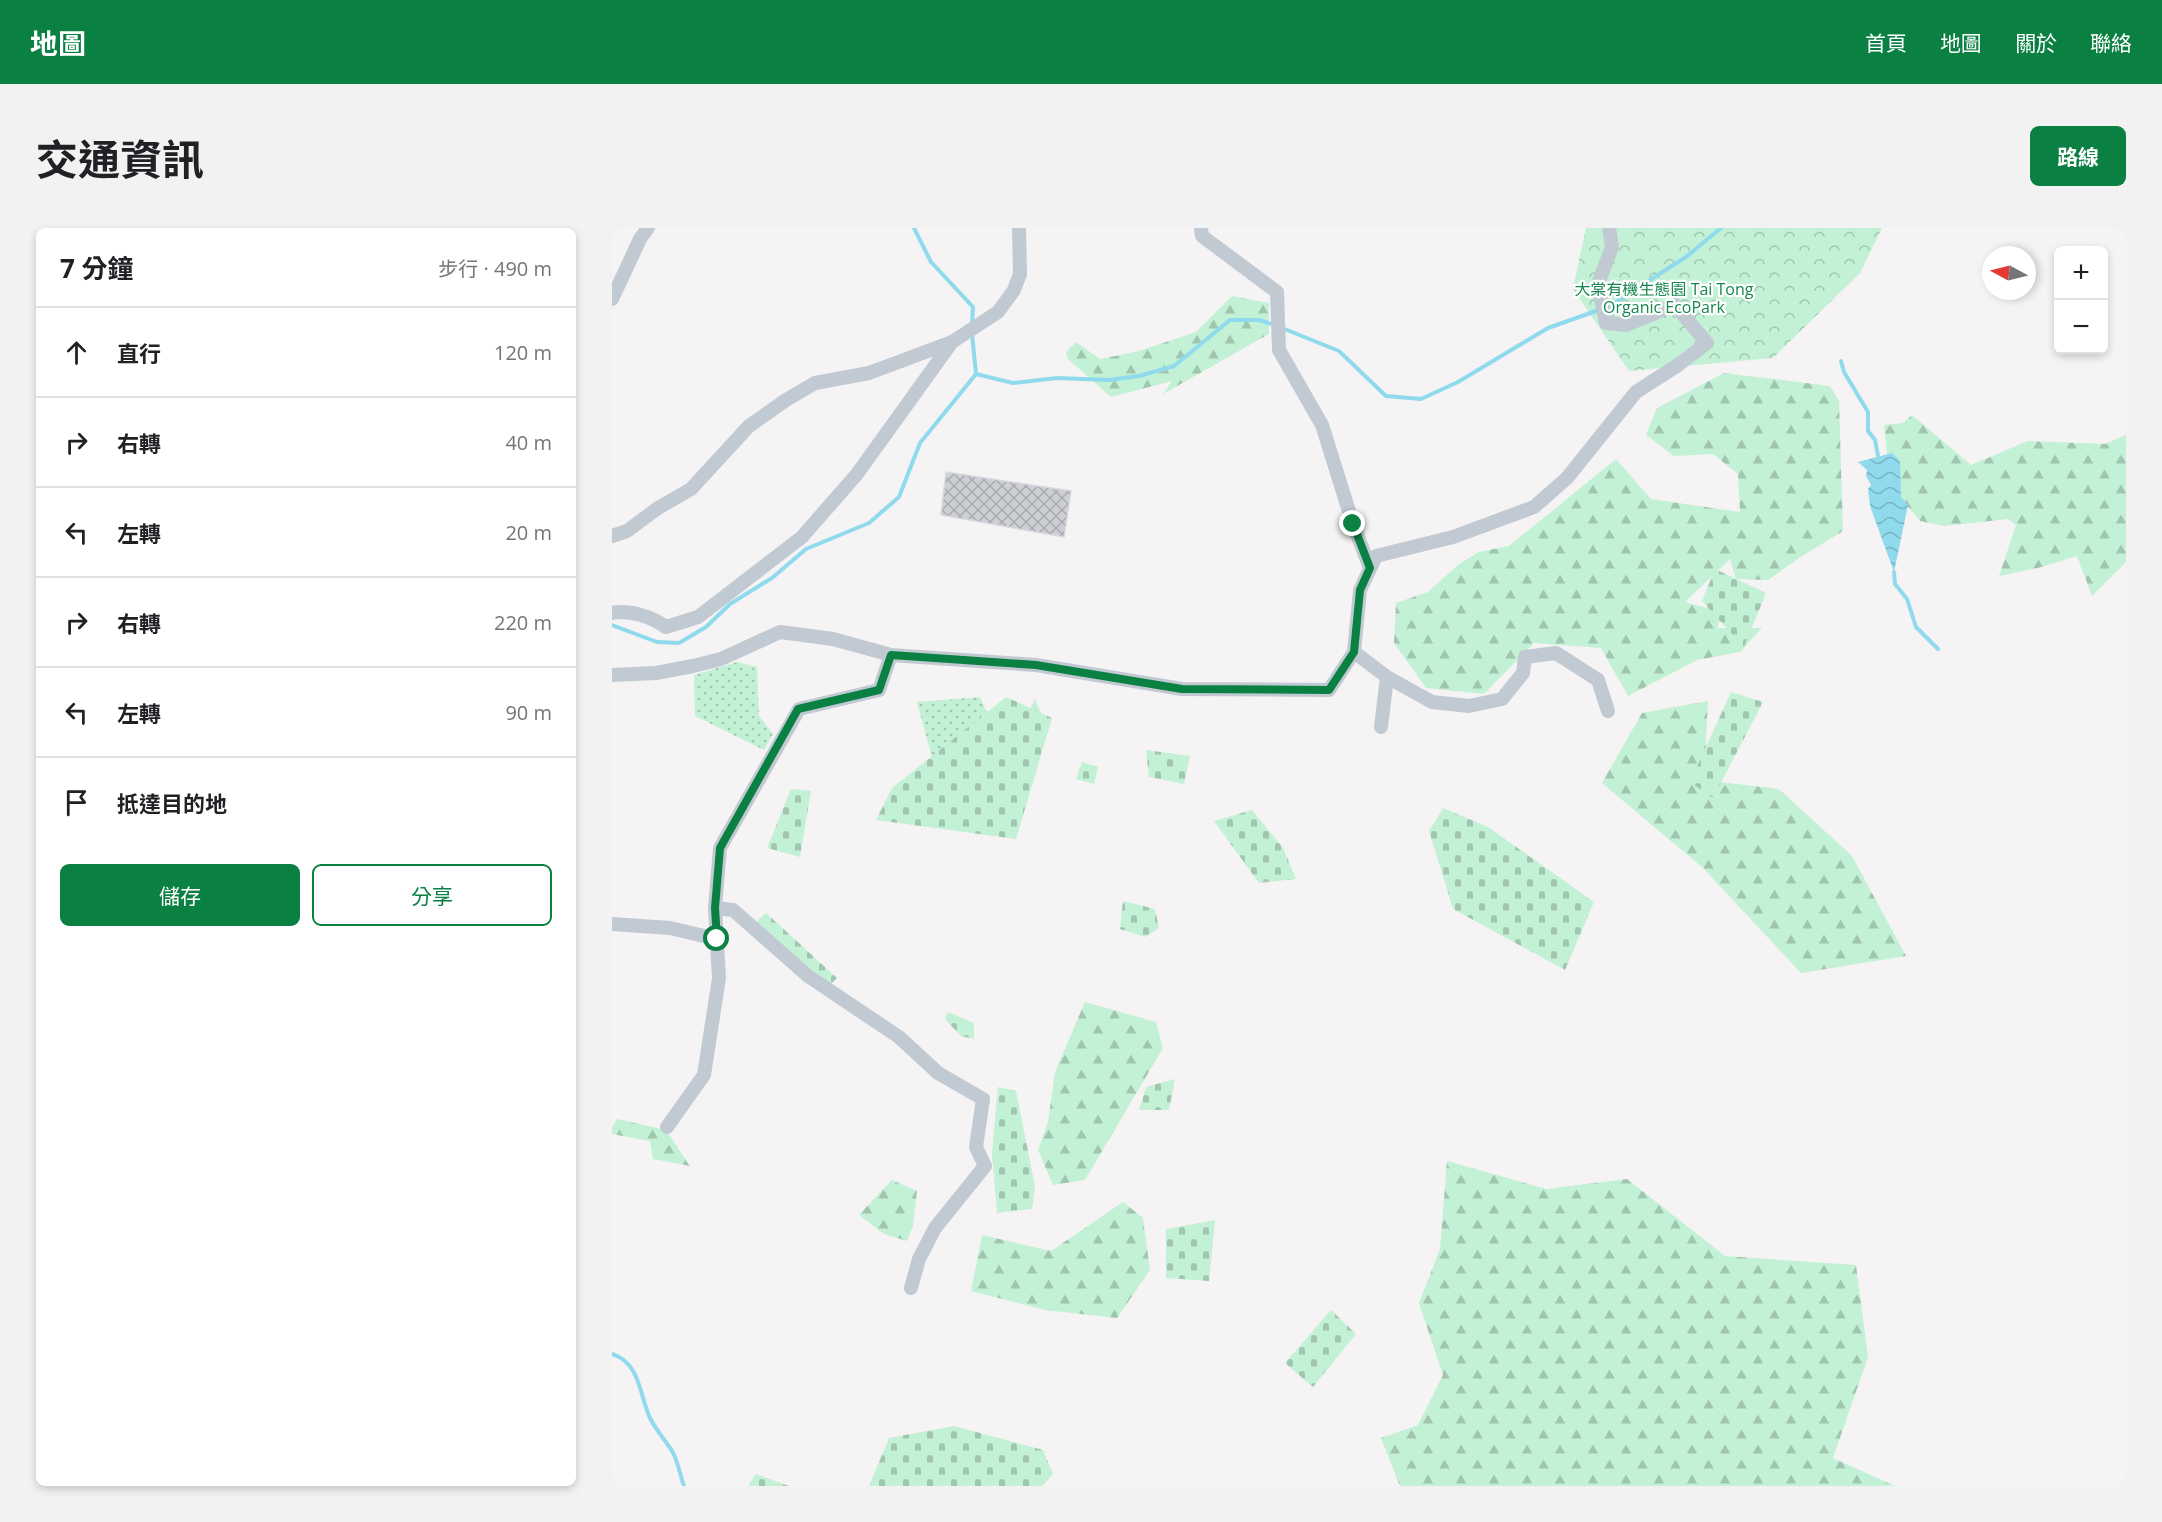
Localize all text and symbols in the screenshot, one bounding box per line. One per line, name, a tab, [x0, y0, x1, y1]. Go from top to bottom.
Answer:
text: 地圖	[30, 24, 86, 62]
text: 首頁	[1865, 29, 1907, 57]
text: 地圖	[1940, 29, 1982, 57]
text: 關於	[2015, 29, 2057, 57]
text: 聯絡	[2090, 29, 2132, 57]
button: 路線	[2030, 126, 2126, 186]
text: 交通資訊	[36, 130, 204, 187]
north arrow	[1982, 246, 2036, 300]
map controls	[2054, 246, 2108, 354]
button: +	[2054, 246, 2108, 300]
text: 7 分鐘	[60, 250, 134, 286]
text: 步行 · 490 m	[438, 255, 552, 282]
park label: 大棠有機生態園 Tai Tong Organic EcoPark	[1575, 278, 1754, 318]
button: −	[2054, 300, 2108, 354]
icon: ahead	[60, 336, 93, 369]
text: 直行	[117, 338, 161, 368]
text: 120 m	[494, 339, 552, 366]
icon: right	[60, 426, 93, 459]
text: 右轉	[117, 428, 161, 458]
text: 40 m	[505, 429, 552, 456]
route end	[1339, 510, 1365, 536]
icon: left	[60, 516, 93, 549]
text: 左轉	[117, 518, 161, 548]
text: 20 m	[505, 519, 552, 546]
icon: right	[60, 606, 93, 639]
text: 右轉	[117, 608, 161, 638]
text: 220 m	[494, 609, 552, 636]
icon: left	[60, 696, 93, 729]
text: 左轉	[117, 698, 161, 728]
text: 90 m	[505, 699, 552, 726]
icon: arrive	[60, 786, 93, 819]
text: 抵達目的地	[117, 788, 227, 818]
button: 儲存	[60, 864, 300, 926]
button: 分享	[312, 864, 552, 926]
route start	[703, 925, 729, 951]

